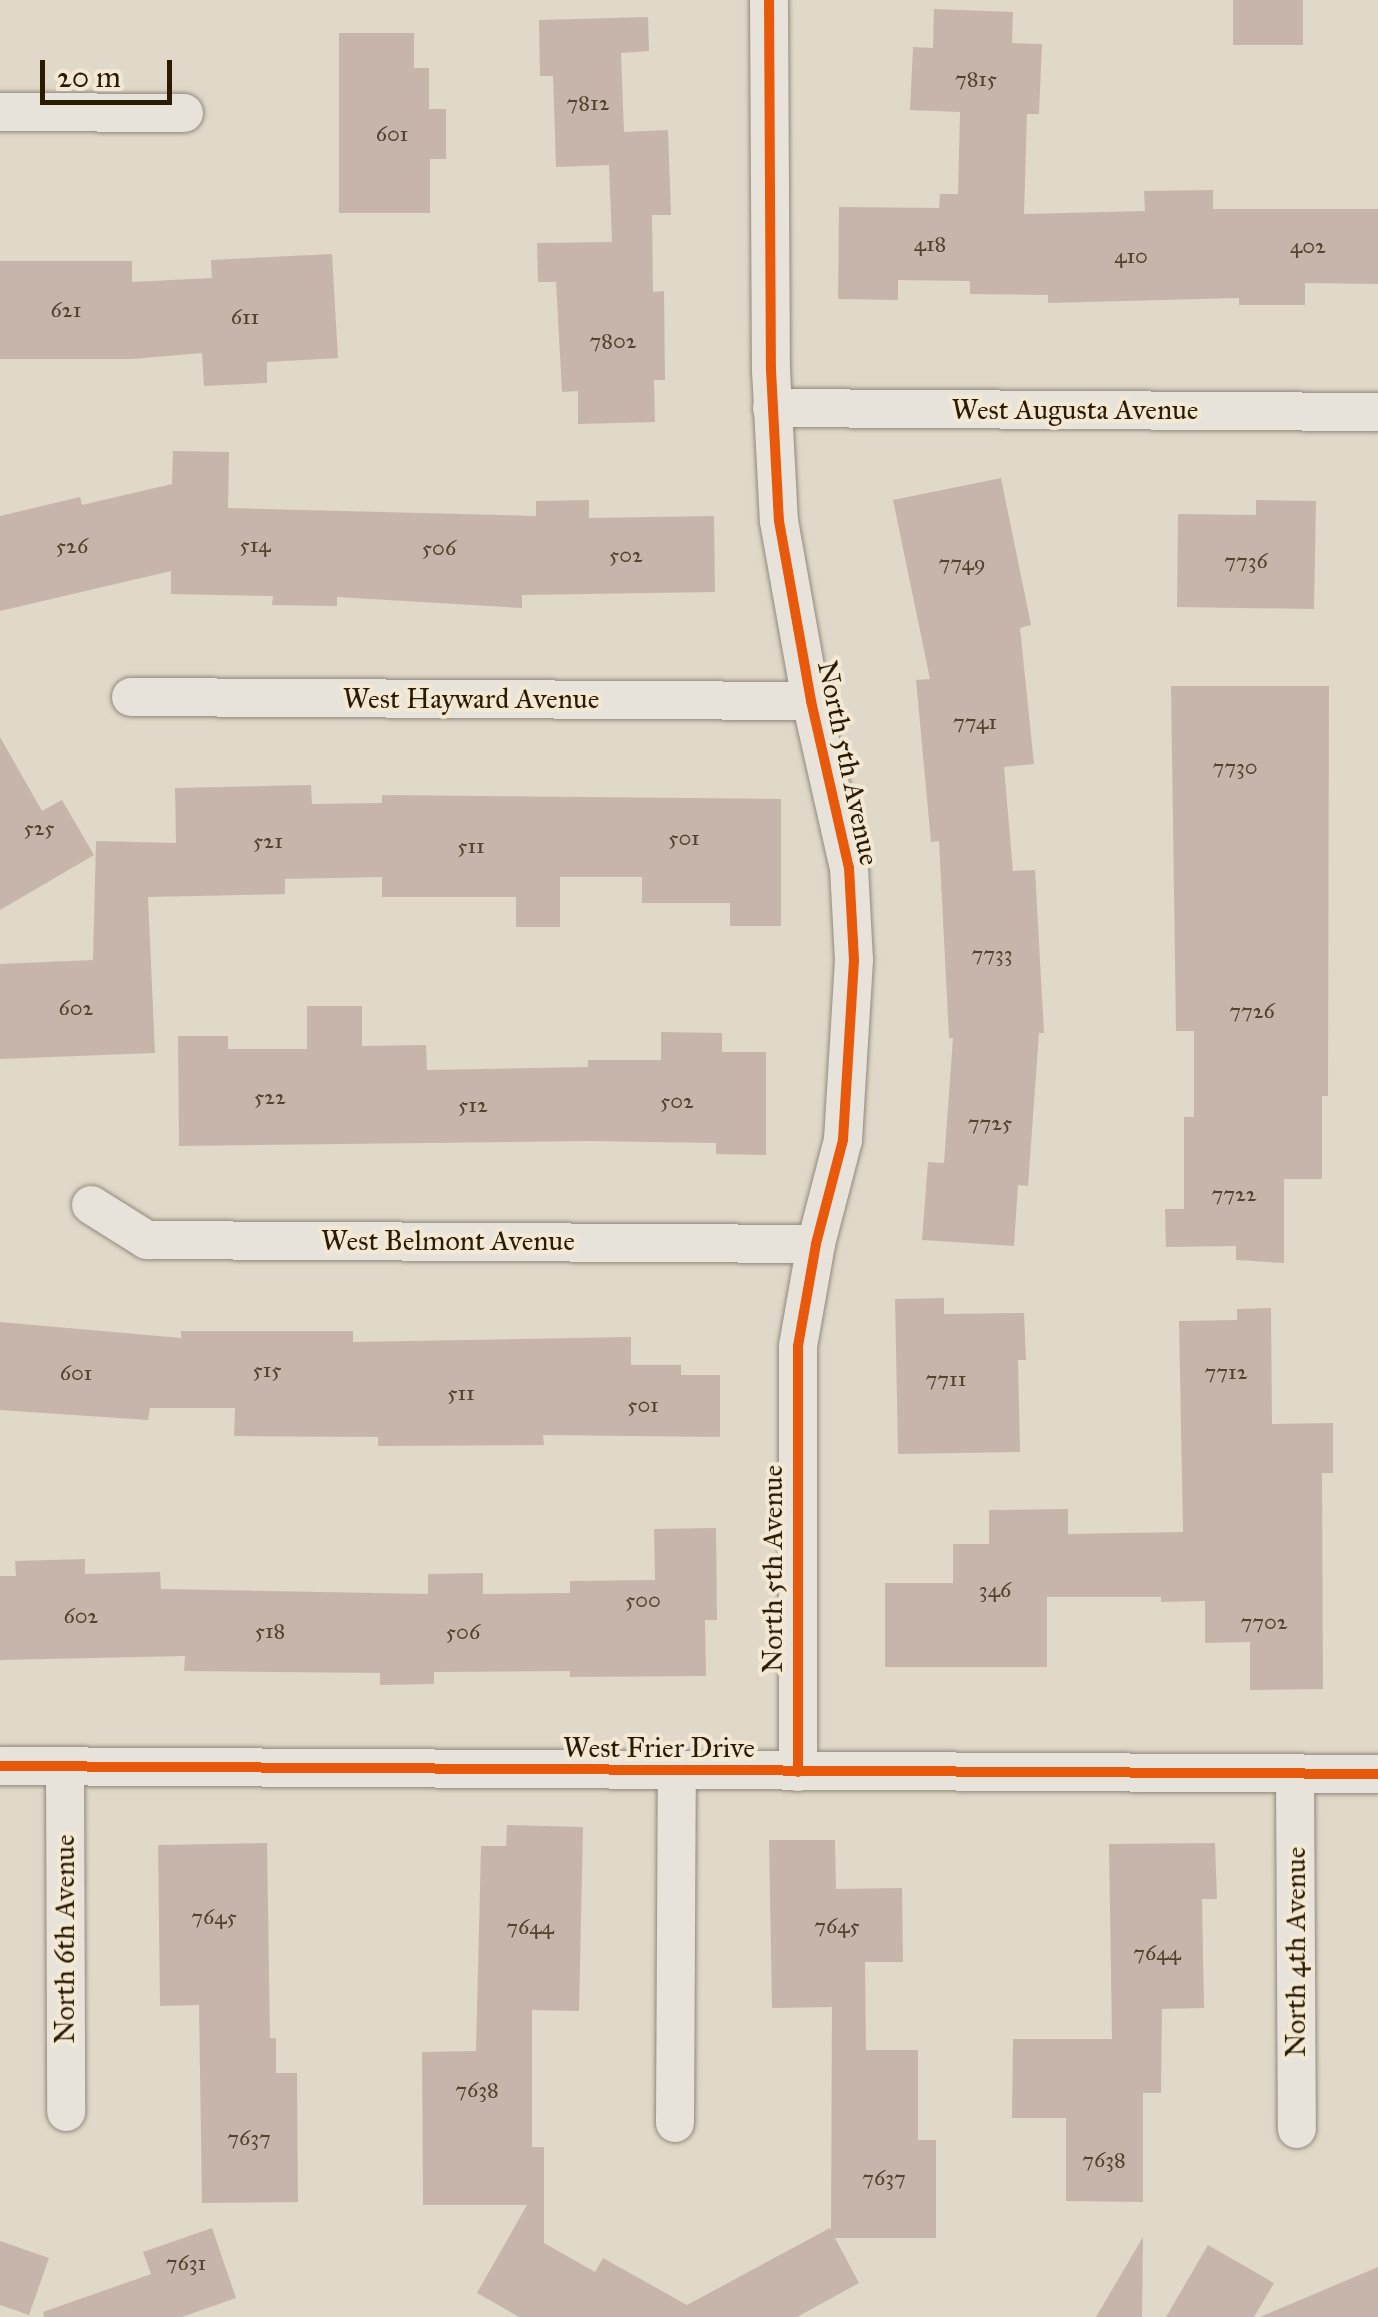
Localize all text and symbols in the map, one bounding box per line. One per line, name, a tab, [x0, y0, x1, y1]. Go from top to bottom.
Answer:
scale bar	[45, 40, 178, 102]
text: 20 m	[57, 59, 121, 95]
house number: 7815	[955, 66, 997, 92]
house number: 7812	[567, 90, 609, 116]
house number: 601	[376, 121, 408, 147]
house number: 418	[914, 231, 946, 257]
house number: 402	[1290, 233, 1326, 259]
house number: 410	[1114, 243, 1148, 269]
house number: 621	[51, 297, 81, 323]
house number: 611	[231, 304, 259, 330]
house number: 7802	[589, 328, 637, 354]
street label: West Augusta Avenue	[951, 393, 1199, 427]
house number: 514	[239, 532, 271, 558]
house number: 526	[56, 533, 88, 559]
house number: 506	[422, 535, 456, 561]
house number: 502	[609, 542, 643, 568]
house number: 7736	[1224, 548, 1268, 574]
house number: 7749	[938, 550, 986, 576]
street label: North 5th Avenue	[810, 658, 886, 868]
street label: West Hayward Avenue	[343, 682, 599, 716]
house number: 7741	[953, 709, 997, 735]
house number: 7730	[1212, 754, 1258, 780]
house number: 525	[23, 815, 55, 841]
house number: 501	[668, 825, 700, 851]
house number: 521	[253, 828, 283, 854]
house number: 511	[457, 833, 485, 859]
house number: 7733	[971, 941, 1013, 967]
house number: 602	[59, 995, 93, 1021]
house number: 7726	[1229, 998, 1275, 1024]
house number: 522	[254, 1084, 286, 1110]
house number: 502	[660, 1088, 694, 1114]
house number: 512	[458, 1092, 488, 1118]
house number: 7725	[968, 1110, 1012, 1136]
house number: 7722	[1211, 1181, 1257, 1207]
street label: West Belmont Avenue	[321, 1224, 575, 1258]
house number: 515	[253, 1357, 281, 1383]
house number: 7712	[1204, 1359, 1248, 1385]
house number: 601	[60, 1360, 92, 1386]
house number: 7711	[926, 1366, 966, 1392]
house number: 511	[447, 1380, 475, 1406]
house number: 501	[627, 1392, 659, 1418]
street label: North 5th Avenue	[756, 1465, 790, 1673]
house number: 346	[979, 1577, 1011, 1603]
house number: 500	[625, 1587, 661, 1613]
house number: 602	[64, 1603, 98, 1629]
house number: 7702	[1240, 1609, 1288, 1635]
house number: 518	[255, 1618, 285, 1644]
house number: 506	[446, 1619, 480, 1645]
street label: West Frier Drive	[563, 1731, 755, 1765]
street label: North 6th Avenue	[48, 1834, 82, 2044]
street label: North 4th Avenue	[1279, 1847, 1313, 2057]
house number: 7645	[191, 1904, 237, 1930]
house number: 7645	[814, 1913, 860, 1939]
house number: 7644	[506, 1914, 554, 1940]
house number: 7644	[1133, 1940, 1181, 1966]
house number: 7638	[455, 2077, 499, 2103]
house number: 7637	[227, 2125, 271, 2151]
house number: 7638	[1082, 2147, 1126, 2173]
house number: 7637	[862, 2165, 906, 2191]
house number: 7631	[166, 2250, 206, 2276]

